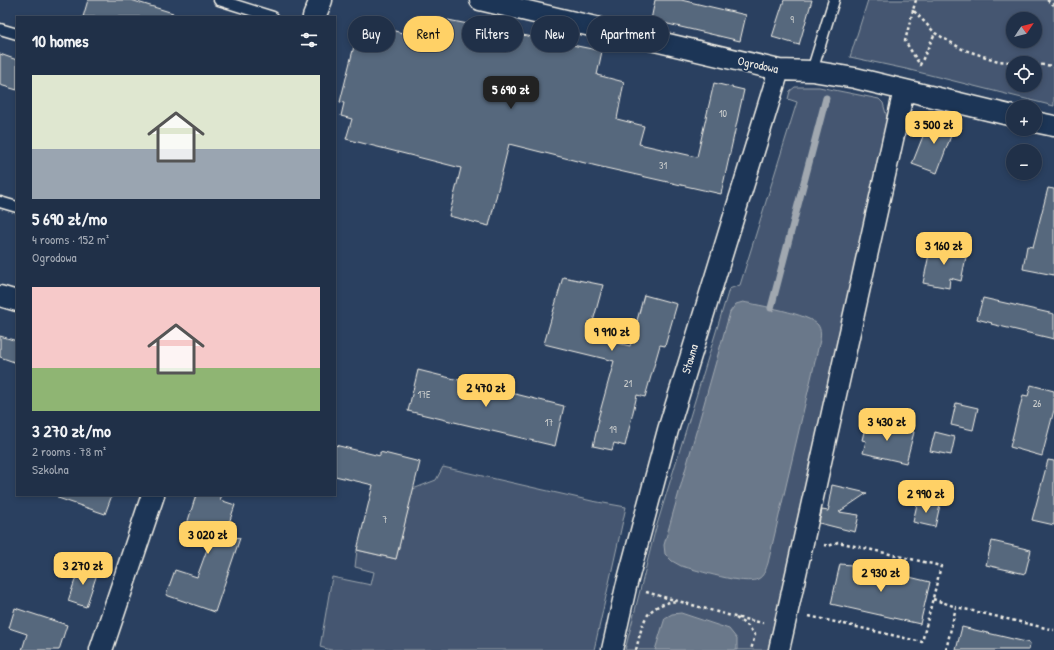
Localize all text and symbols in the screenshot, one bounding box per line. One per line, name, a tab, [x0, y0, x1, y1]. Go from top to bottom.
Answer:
north arrow	[1006, 12, 1042, 48]
map controls	[1006, 12, 1042, 180]
house number: 9	[790, 13, 794, 26]
chip: Buy	[348, 16, 395, 52]
chip: Rent	[403, 16, 454, 52]
chip: Filters	[462, 16, 523, 52]
chip: New	[531, 16, 579, 52]
chip: Apartment	[587, 16, 669, 52]
text: 10 homes	[32, 29, 89, 52]
icon: filters	[298, 29, 320, 51]
street label: Ogrodowa	[736, 52, 780, 77]
button: locate	[1006, 56, 1042, 92]
pin: 5 690 zł	[470, 76, 552, 110]
text: 5 690 zł	[492, 80, 530, 98]
button: +	[1006, 100, 1042, 136]
icon: home	[140, 101, 212, 173]
house number: 10	[719, 107, 728, 120]
pin: 3 500 zł	[893, 111, 975, 145]
text: 3 500 zł	[914, 115, 954, 133]
button: −	[1006, 144, 1042, 180]
house number: 31	[659, 159, 667, 172]
text: 5 690 zł/mo	[32, 207, 107, 230]
text: 4 rooms · 152 m²	[32, 230, 109, 248]
pin: 3 160 zł	[903, 232, 985, 266]
text: 3 160 zł	[925, 236, 963, 254]
text: Ogrodowa	[32, 248, 77, 266]
icon: home	[140, 313, 212, 385]
pin: 9 910 zł	[571, 318, 653, 352]
text: 9 910 zł	[594, 322, 630, 340]
street label: Stawna	[677, 342, 702, 376]
pin: 2 470 zł	[445, 374, 527, 408]
house number: 21	[624, 377, 633, 390]
text: 2 470 zł	[466, 378, 506, 396]
house number: 17E	[418, 388, 431, 401]
house number: 26	[1033, 397, 1041, 410]
pin: 3 430 zł	[846, 408, 928, 442]
text: 3 430 zł	[868, 412, 906, 430]
house number: 17	[545, 416, 553, 429]
text: 3 270 zł/mo	[32, 419, 111, 442]
house number: 19	[609, 423, 617, 436]
text: 2 rooms · 78 m²	[32, 442, 106, 460]
text: Szkolna	[32, 460, 69, 478]
pin: 2 990 zł	[885, 480, 967, 514]
text: 2 990 zł	[907, 484, 945, 502]
house number: 7	[383, 513, 388, 526]
pin: 3 020 zł	[167, 521, 249, 555]
text: 3 020 zł	[188, 525, 228, 543]
pin: 3 270 zł	[42, 552, 124, 586]
text: 3 270 zł	[63, 556, 103, 574]
pin: 2 930 zł	[840, 559, 922, 593]
text: 2 930 zł	[862, 563, 901, 581]

